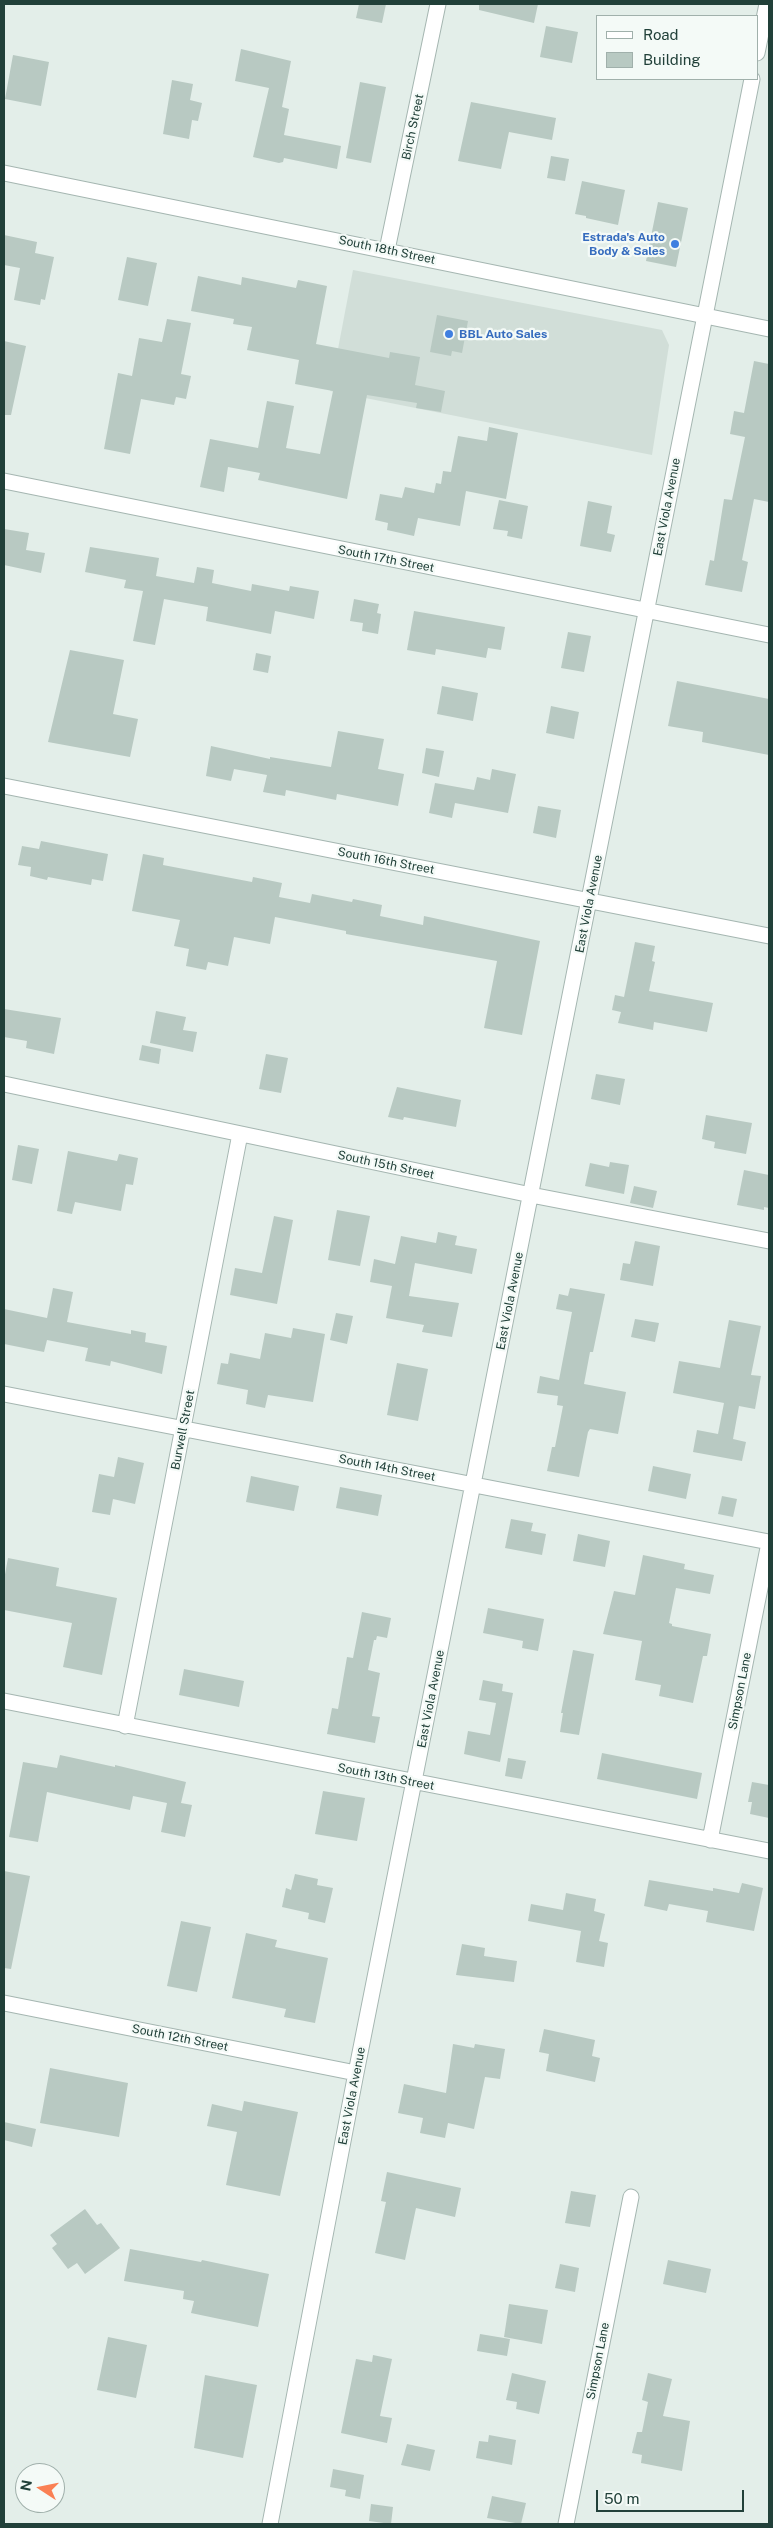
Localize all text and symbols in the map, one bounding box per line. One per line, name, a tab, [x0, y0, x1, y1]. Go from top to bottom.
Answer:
legend	[596, 15, 758, 80]
text: Road	[643, 26, 679, 43]
text: Building	[643, 51, 701, 68]
street label: Birch Street	[399, 93, 427, 161]
place label: Estrada's Auto Body & Sales	[582, 230, 665, 258]
street label: South 18th Street	[337, 233, 437, 267]
marker: Estrada's Auto Body & Sales	[669, 238, 681, 250]
place label: BBL Auto Sales	[459, 327, 547, 341]
marker: BBL Auto Sales	[443, 328, 455, 340]
street label: East Viola Avenue	[650, 457, 684, 557]
street label: South 17th Street	[337, 543, 435, 575]
street label: South 16th Street	[336, 845, 436, 877]
street label: East Viola Avenue	[572, 854, 606, 954]
street label: South 15th Street	[336, 1148, 436, 1182]
street label: East Viola Avenue	[493, 1251, 527, 1351]
street label: Burwell Street	[168, 1389, 198, 1471]
street label: South 14th Street	[337, 1452, 437, 1484]
street label: East Viola Avenue	[414, 1649, 448, 1749]
street label: Simpson Lane	[725, 1651, 755, 1731]
street label: South 13th Street	[336, 1761, 436, 1793]
street label: South 12th Street	[131, 2022, 229, 2054]
street label: East Viola Avenue	[335, 2046, 369, 2146]
street label: Simpson Lane	[583, 2321, 613, 2401]
north arrow	[15, 2463, 65, 2513]
text: N	[17, 2478, 35, 2492]
scale bar	[598, 2480, 746, 2512]
text: 50 m	[604, 2490, 639, 2507]

